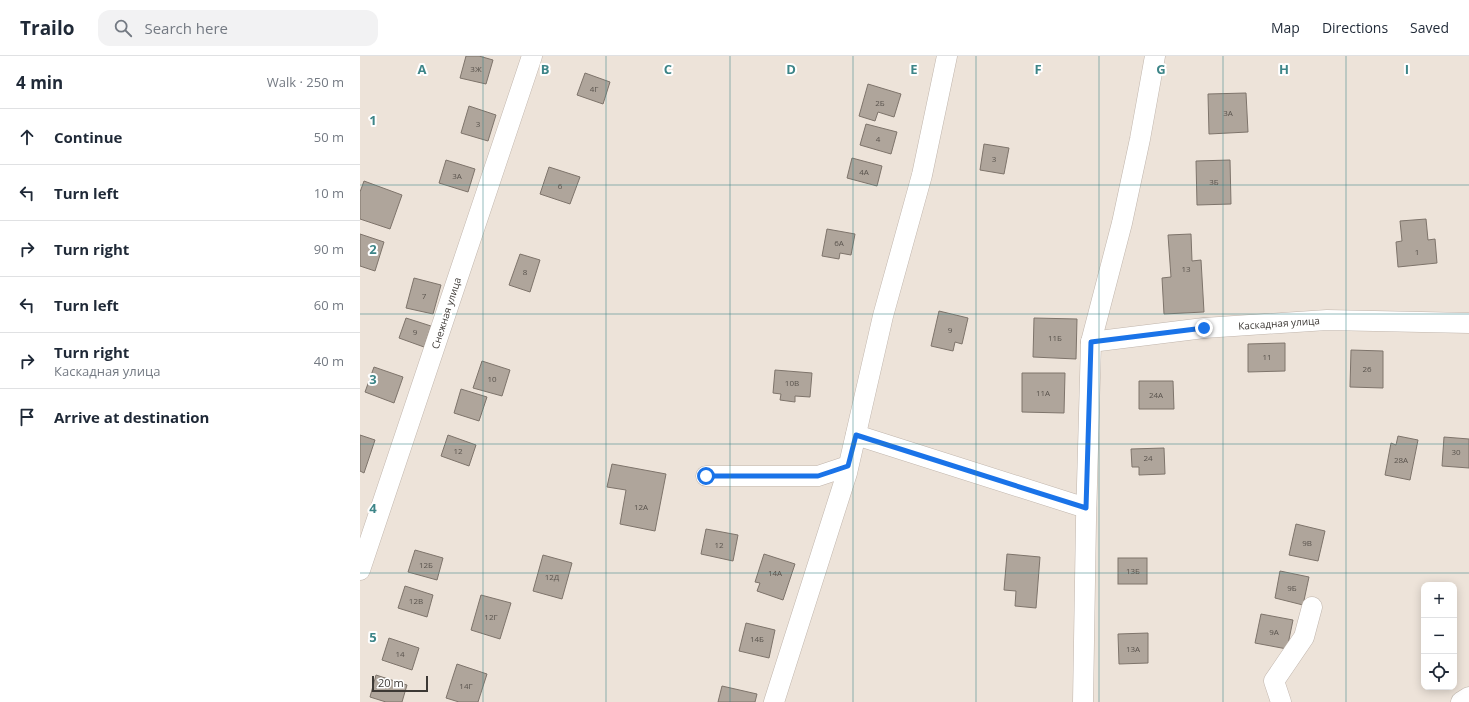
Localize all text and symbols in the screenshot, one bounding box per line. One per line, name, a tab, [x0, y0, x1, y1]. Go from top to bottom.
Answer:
search box	[98, 10, 378, 46]
text: Trailo	[20, 15, 74, 41]
icon: search	[112, 17, 134, 39]
text: Search here	[144, 18, 228, 38]
text: Map	[1271, 18, 1300, 37]
text: Directions	[1322, 18, 1388, 37]
text: Saved	[1410, 18, 1449, 37]
text: A	[418, 60, 427, 78]
text: B	[541, 60, 550, 78]
text: C	[664, 60, 672, 78]
text: D	[786, 60, 796, 78]
text: E	[910, 60, 918, 78]
text: F	[1034, 60, 1042, 78]
text: G	[1156, 60, 1166, 78]
text: H	[1279, 60, 1289, 78]
text: I	[1405, 60, 1409, 78]
house number: 3Ж	[470, 63, 482, 74]
text: 4 min	[16, 71, 63, 94]
text: Walk · 250 m	[267, 73, 344, 91]
house number: 4Г	[590, 83, 598, 94]
house number: 2Б	[875, 97, 885, 108]
house number: 3А	[1223, 107, 1234, 118]
text: 1	[369, 111, 377, 129]
house number: 3	[476, 118, 481, 129]
icon: ahead	[16, 126, 38, 148]
text: Continue	[54, 127, 122, 147]
text: 50 m	[314, 128, 344, 146]
house number: 4	[876, 133, 881, 144]
house number: 3	[992, 153, 997, 164]
house number: 4А	[859, 166, 870, 177]
house number: 3А	[452, 170, 463, 181]
house number: 3Б	[1209, 176, 1219, 187]
house number: 6	[558, 180, 563, 191]
icon: left	[16, 182, 38, 204]
text: Turn left	[54, 183, 119, 203]
text: 10 m	[314, 184, 344, 202]
house number: 6А	[834, 237, 845, 248]
icon: right	[16, 238, 38, 260]
text: Turn right	[54, 239, 129, 259]
text: 90 m	[314, 240, 344, 258]
text: 2	[369, 240, 377, 258]
house number: 1	[1415, 246, 1419, 257]
house number: 13	[1181, 263, 1191, 274]
house number: 8	[523, 266, 528, 277]
street label: Снежная улица	[428, 275, 464, 351]
house number: 7	[422, 290, 427, 301]
icon: left	[16, 294, 38, 316]
text: Turn left	[54, 295, 119, 315]
text: 60 m	[314, 296, 344, 314]
street label: Каскадная улица	[1238, 313, 1320, 333]
route end	[1195, 319, 1213, 337]
house number: 9	[948, 324, 953, 335]
house number: 9	[413, 326, 418, 337]
house number: 11Б	[1048, 332, 1062, 343]
text: Turn right	[54, 342, 129, 362]
icon: right	[16, 350, 38, 372]
house number: 11	[1262, 351, 1272, 362]
text: 40 m	[314, 352, 344, 370]
text: Каскадная улица	[54, 362, 160, 380]
house number: 26	[1362, 363, 1372, 374]
text: 3	[369, 370, 377, 388]
house number: 10	[487, 373, 497, 384]
house number: 10В	[785, 377, 799, 388]
house number: 11А	[1036, 387, 1051, 398]
house number: 24А	[1149, 389, 1164, 400]
icon: arrive	[16, 406, 38, 428]
text: Arrive at destination	[54, 407, 209, 427]
house number: 12	[453, 445, 463, 456]
house number: 30	[1451, 446, 1461, 457]
house number: 24	[1143, 452, 1153, 463]
house number: 28А	[1394, 454, 1409, 465]
route start	[697, 467, 715, 485]
text: 4	[369, 499, 377, 517]
house number: 12А	[634, 501, 649, 512]
house number: 9В	[1302, 537, 1312, 548]
house number: 12	[714, 539, 724, 550]
house number: 12Б	[419, 559, 433, 570]
house number: 13Б	[1126, 565, 1140, 576]
house number: 14А	[768, 567, 783, 578]
house number: 12Д	[545, 571, 560, 582]
house number: 9Б	[1287, 582, 1297, 593]
map controls	[1421, 582, 1457, 690]
button: +	[1421, 582, 1457, 618]
house number: 12В	[409, 595, 423, 606]
house number: 12Г	[484, 611, 498, 622]
button: −	[1421, 618, 1457, 654]
house number: 9А	[1269, 626, 1280, 637]
text: 5	[369, 628, 377, 646]
house number: 14Б	[750, 633, 764, 644]
house number: 13А	[1126, 643, 1141, 654]
house number: 14	[395, 648, 405, 659]
button: locate	[1421, 654, 1457, 690]
scale bar	[372, 674, 428, 693]
text: 20 m	[378, 675, 404, 690]
house number: 14Г	[459, 680, 473, 691]

